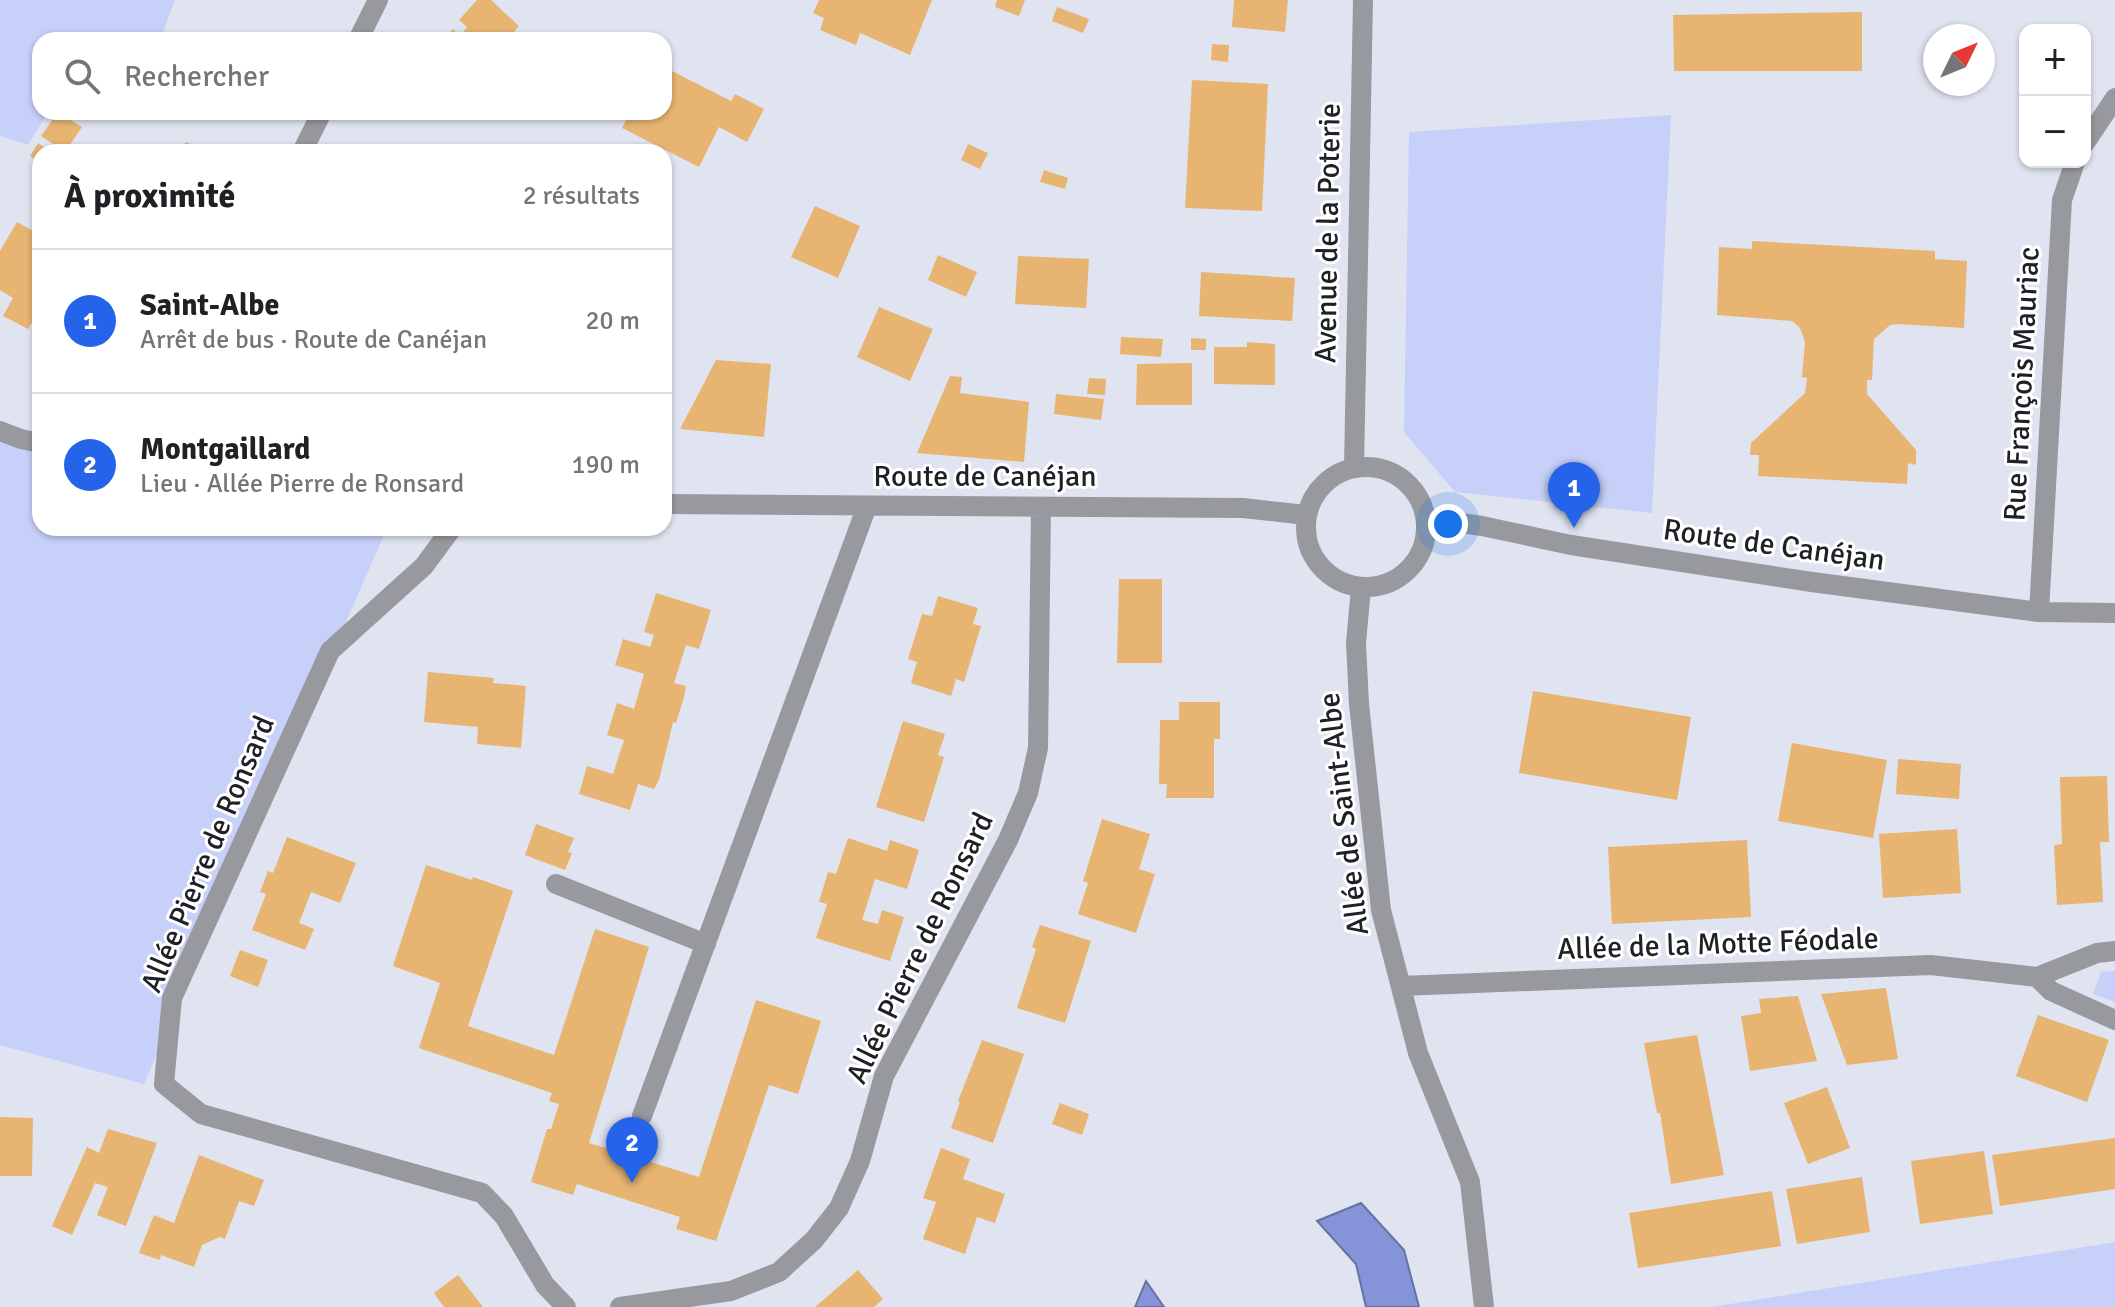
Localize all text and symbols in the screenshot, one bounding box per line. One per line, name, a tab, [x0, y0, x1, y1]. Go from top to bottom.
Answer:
north arrow	[1923, 24, 1995, 96]
map controls	[2019, 24, 2091, 168]
button: +	[2019, 24, 2091, 96]
search box	[32, 32, 672, 120]
icon: search	[60, 54, 104, 98]
text: Rechercher	[124, 58, 269, 95]
button: −	[2019, 96, 2091, 168]
street label: Avenue de la Poterie	[1307, 103, 1349, 363]
text: À proximité	[64, 175, 235, 217]
text: 2 résultats	[523, 180, 640, 212]
street label: Rue François Mauriac	[1996, 246, 2048, 522]
text: Saint-Albe	[140, 287, 279, 324]
text: 1	[83, 305, 97, 337]
text: 20 m	[585, 305, 640, 337]
text: Arrêt de bus · Route de Canéjan	[140, 324, 487, 356]
text: Montgaillard	[140, 431, 310, 468]
text: 2	[83, 449, 97, 481]
text: 190 m	[571, 449, 640, 481]
street label: Route de Canéjan	[873, 458, 1097, 495]
pin: 1	[1548, 462, 1600, 528]
text: Lieu · Allée Pierre de Ronsard	[140, 468, 464, 500]
your location	[1428, 504, 1468, 544]
street label: Route de Canéjan	[1661, 511, 1887, 579]
street label: Allée de Saint-Albe	[1311, 690, 1377, 938]
street label: Allée Pierre de Ronsard	[133, 710, 283, 998]
street label: Allée Pierre de Ronsard	[838, 806, 1002, 1090]
street label: Allée de la Motte Féodale	[1557, 920, 1879, 968]
pin: 2	[606, 1117, 658, 1183]

